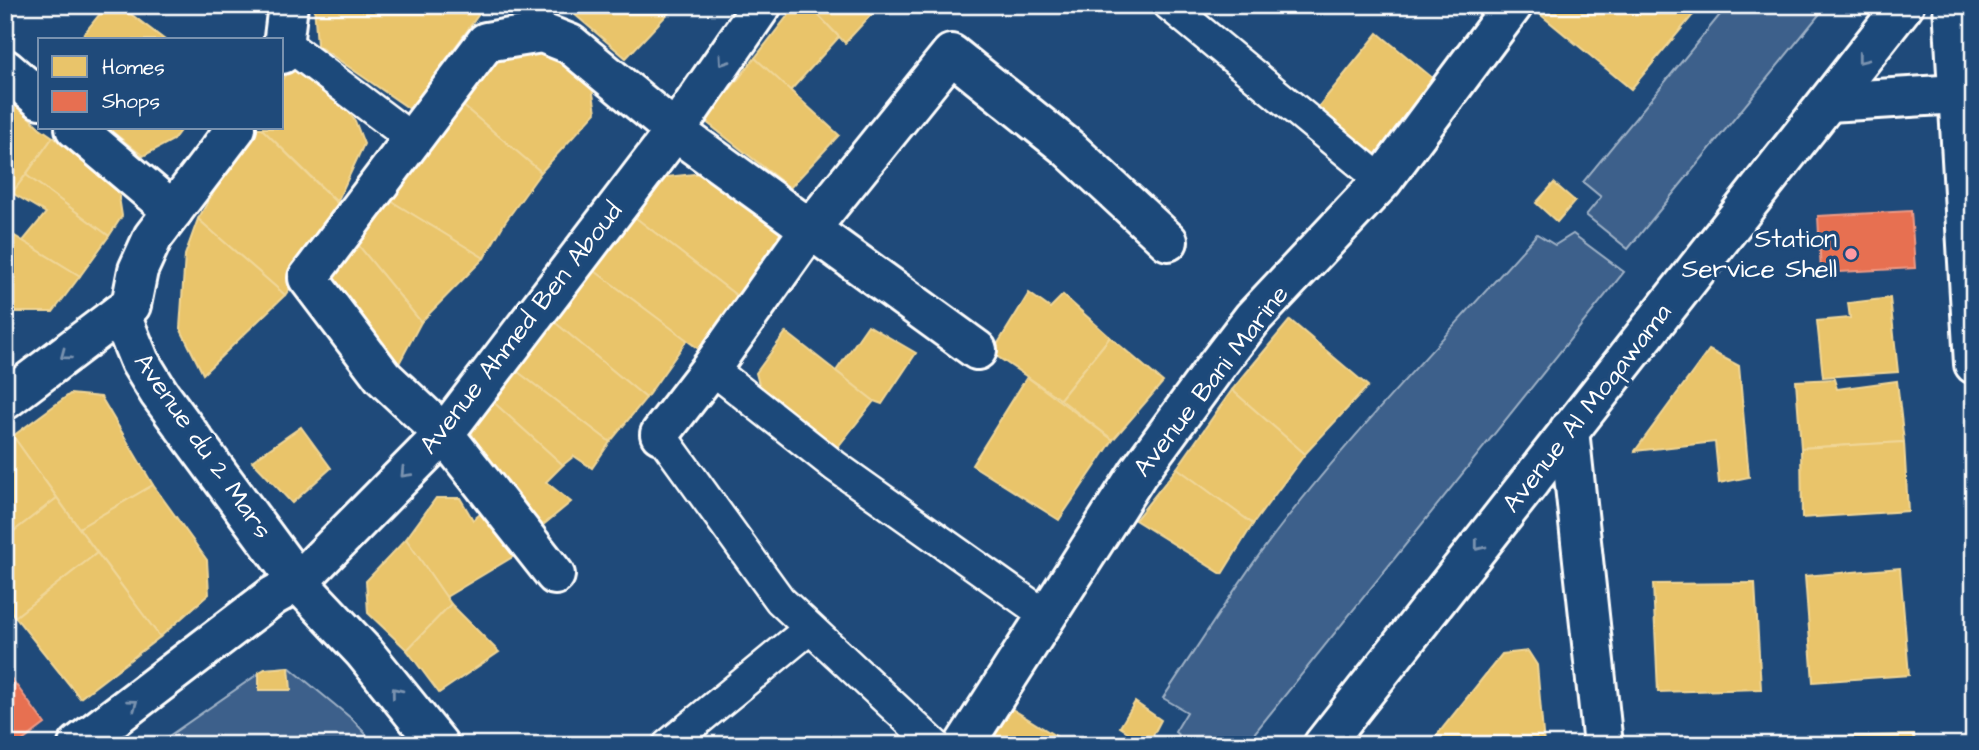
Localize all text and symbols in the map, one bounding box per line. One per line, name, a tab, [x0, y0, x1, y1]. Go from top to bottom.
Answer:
legend	[38, 38, 284, 130]
one-way arrow	[1858, 51, 1870, 64]
text: Homes	[102, 53, 165, 82]
one-way arrow	[719, 53, 731, 66]
text: Shops	[102, 87, 160, 117]
street label: Avenue Ahmed Ben Aboud	[411, 194, 631, 462]
place label: Station Service Shell	[1682, 221, 1837, 287]
marker: Station Service Shell	[1843, 246, 1859, 262]
street label: Avenue Bani Marine	[1125, 278, 1297, 484]
street label: Avenue Al Moqawama	[1494, 296, 1680, 520]
one-way arrow	[60, 346, 73, 359]
street label: Avenue du 2 Mars	[125, 346, 281, 546]
one-way arrow	[400, 465, 413, 478]
one-way arrow	[1474, 538, 1487, 550]
one-way arrow	[391, 687, 404, 699]
one-way arrow	[125, 700, 137, 712]

